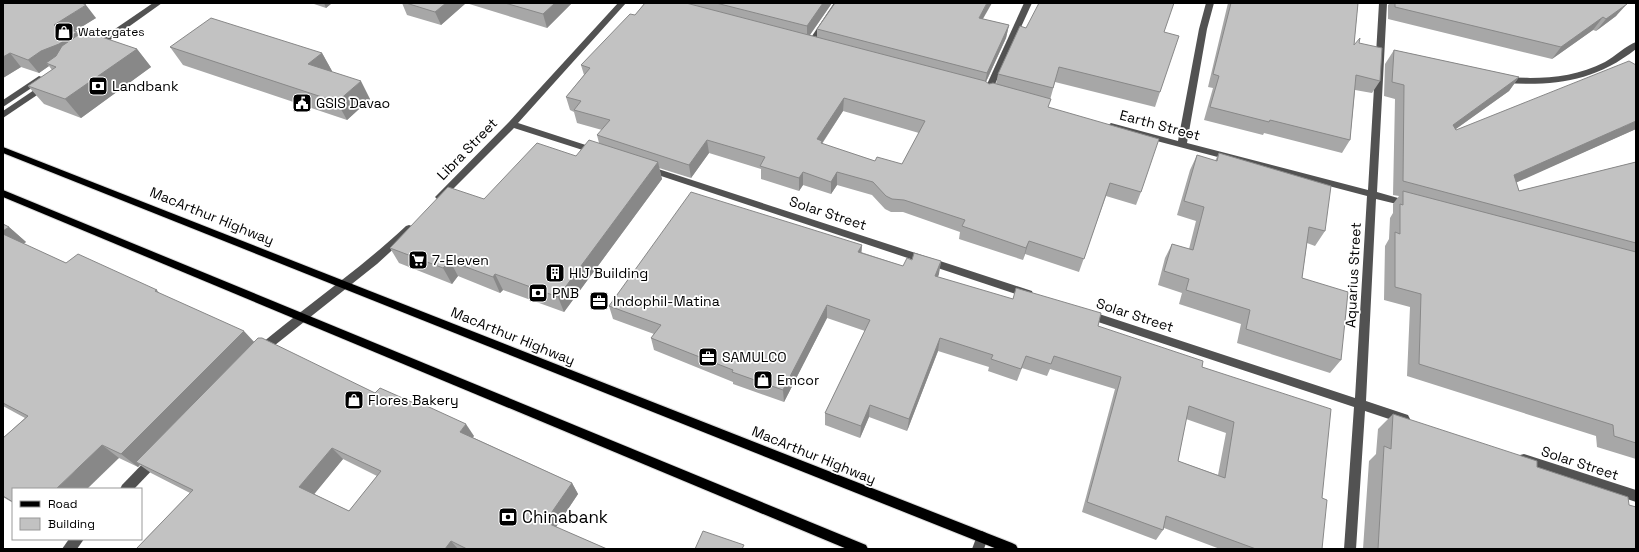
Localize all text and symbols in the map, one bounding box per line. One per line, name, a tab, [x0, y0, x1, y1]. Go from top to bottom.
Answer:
shop icon: Watergates	[53, 21, 75, 43]
place label: Watergates	[78, 24, 145, 40]
bank icon: Landbank	[87, 75, 109, 97]
place label: Landbank	[112, 77, 179, 95]
public building icon: GSIS Davao	[291, 92, 313, 114]
place label: GSIS Davao	[316, 94, 390, 112]
street label: Earth Street	[1118, 106, 1202, 144]
street label: Libra Street	[433, 114, 501, 184]
street label: MacArthur Highway	[147, 183, 277, 249]
street label: Solar Street	[787, 192, 869, 234]
street label: Aquarius Street	[1341, 222, 1365, 328]
supermarket icon: 7-Eleven	[407, 249, 429, 271]
place label: 7-Eleven	[432, 251, 489, 269]
building icon: HIJ Building	[544, 262, 566, 284]
place label: HIJ Building	[569, 264, 648, 282]
bank icon: PNB	[527, 282, 549, 304]
place label: PNB	[552, 284, 579, 302]
office icon: Indophil-Matina	[588, 290, 610, 312]
place label: Indophil-Matina	[613, 292, 720, 310]
street label: Solar Street	[1094, 294, 1176, 336]
street label: MacArthur Highway	[448, 303, 578, 369]
office icon: SAMULCO	[697, 346, 719, 368]
place label: SAMULCO	[722, 348, 787, 366]
shop icon: Emcor	[752, 369, 774, 391]
place label: Emcor	[777, 371, 819, 389]
shop icon: Flores Bakery	[343, 389, 365, 411]
place label: Flores Bakery	[368, 391, 459, 409]
street label: MacArthur Highway	[749, 422, 879, 488]
street label: Solar Street	[1539, 442, 1621, 484]
legend	[12, 488, 142, 540]
text: Road	[48, 496, 77, 512]
bank icon: Chinabank	[497, 506, 519, 528]
place label: Chinabank	[522, 506, 608, 528]
text: Building	[48, 516, 95, 532]

